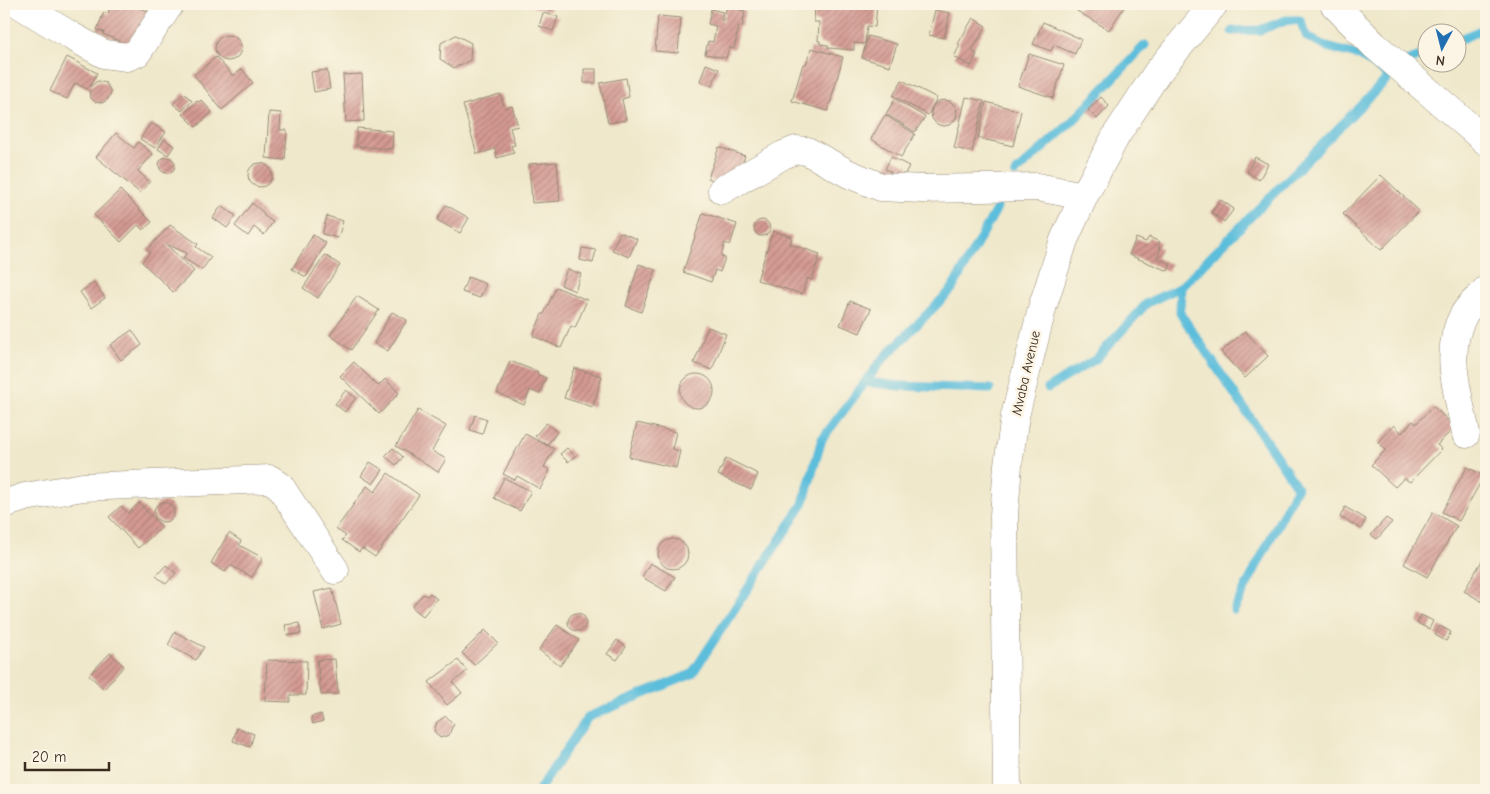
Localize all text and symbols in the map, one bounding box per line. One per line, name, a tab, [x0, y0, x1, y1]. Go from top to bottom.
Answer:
north arrow	[1418, 22, 1468, 72]
text: N	[1435, 51, 1446, 69]
street label: Mvaba Avenue	[1008, 329, 1044, 417]
scale bar	[25, 739, 109, 771]
text: 20 m	[32, 748, 66, 766]

